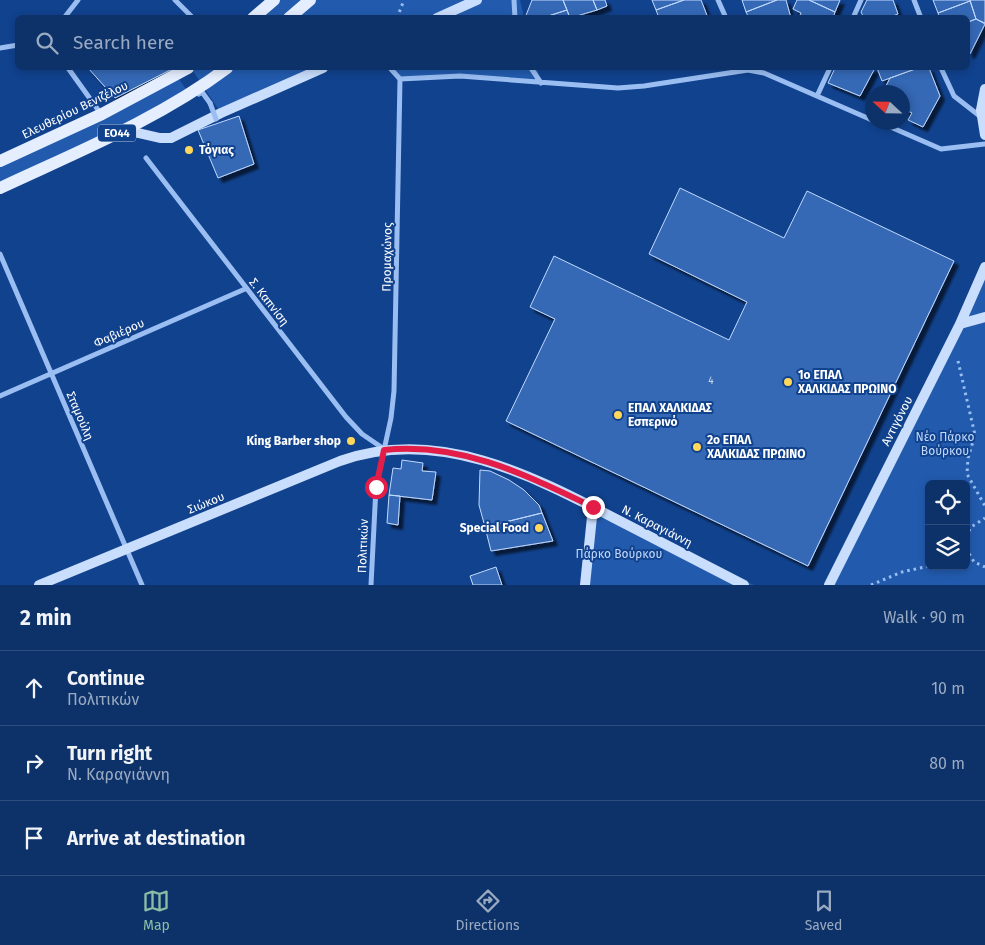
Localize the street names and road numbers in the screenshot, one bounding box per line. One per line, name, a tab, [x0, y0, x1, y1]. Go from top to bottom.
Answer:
street label: Ελευθερίου Βενιζέλου	[20, 78, 130, 142]
road number: ΕΟ44	[98, 125, 136, 142]
street label: Προμαχώνος	[379, 222, 395, 292]
street label: Σ. Καπνίση	[246, 275, 292, 329]
street label: Φαβιέρου	[92, 316, 147, 350]
street label: Σταμούλη	[63, 390, 97, 442]
street label: Αντιγόνου	[879, 394, 916, 448]
street label: Σιώκου	[185, 489, 227, 517]
street label: Ν. Καραγιάννη	[619, 502, 695, 550]
street label: Πολιτικών	[355, 518, 371, 573]

